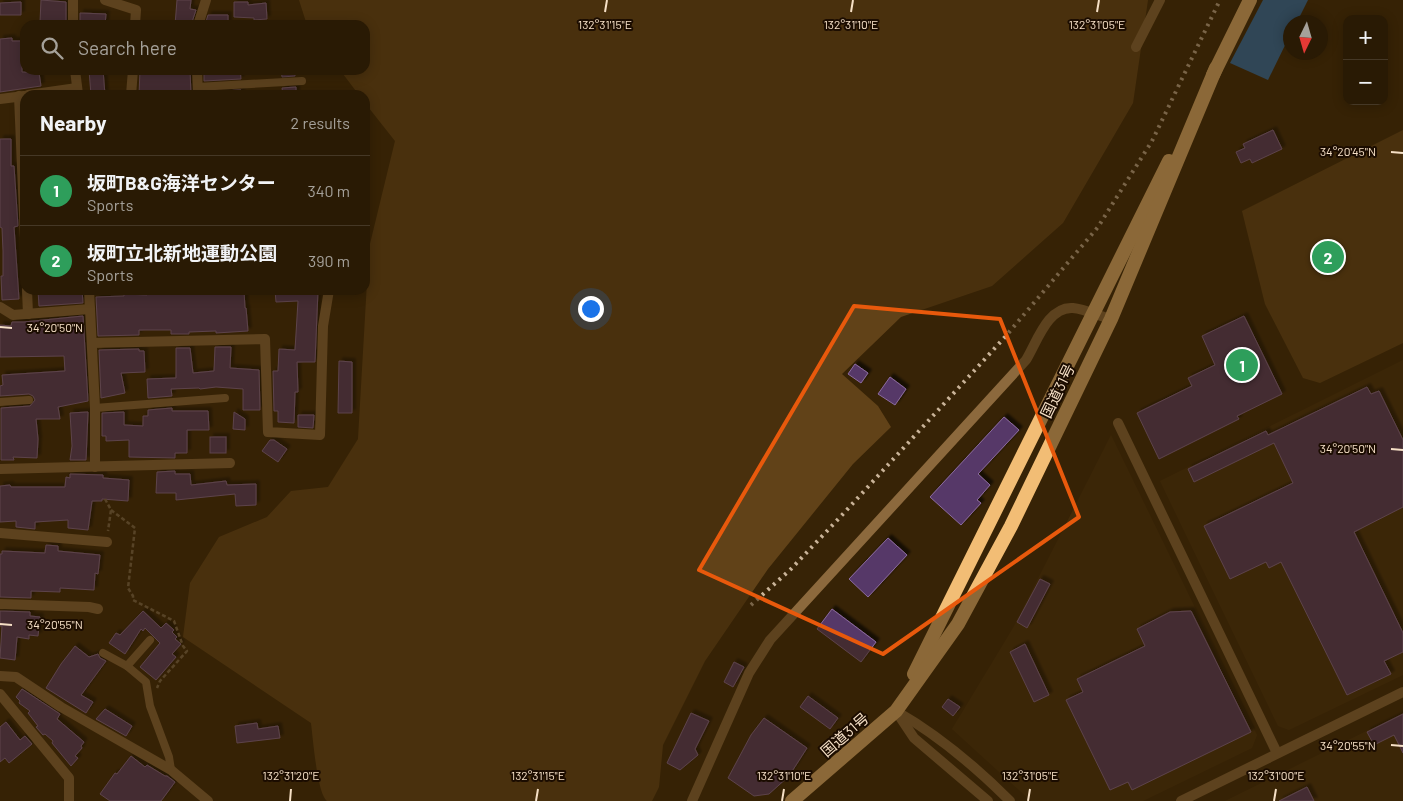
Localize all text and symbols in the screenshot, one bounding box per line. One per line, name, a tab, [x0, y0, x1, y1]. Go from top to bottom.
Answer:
north arrow	[1283, 15, 1328, 60]
map controls	[1343, 15, 1388, 105]
button: +	[1343, 15, 1388, 60]
text: 132°31'15"E	[578, 17, 632, 31]
text: 132°31'10"E	[824, 17, 878, 31]
text: 132°31'05"E	[1069, 17, 1125, 31]
search box	[20, 20, 370, 75]
icon: search	[38, 34, 66, 62]
text: Search here	[78, 36, 177, 59]
button: −	[1343, 60, 1388, 105]
text: Nearby	[40, 110, 106, 135]
text: 2 results	[291, 113, 350, 132]
text: 34°20'45"N	[1320, 144, 1376, 158]
text: 坂町B&G海洋センター	[87, 171, 276, 194]
text: 1	[53, 181, 59, 200]
text: 340 m	[307, 181, 350, 200]
text: Sports	[87, 195, 133, 214]
pin: 2	[1312, 238, 1344, 276]
text: 坂町立北新地運動公園	[87, 241, 277, 264]
text: 2	[52, 251, 60, 270]
text: 390 m	[308, 251, 350, 270]
text: Sports	[87, 265, 133, 284]
your location	[578, 296, 604, 322]
text: 34°20'50"N	[27, 320, 83, 334]
pin: 1	[1226, 346, 1258, 384]
street label: 国道31号	[1036, 361, 1078, 421]
text: 34°20'50"N	[1320, 441, 1376, 455]
text: 34°20'55"N	[27, 617, 83, 631]
street label: 国道31号	[817, 708, 872, 760]
text: 34°20'55"N	[1320, 738, 1376, 752]
text: 132°31'20"E	[263, 768, 319, 782]
text: 132°31'15"E	[511, 768, 565, 782]
text: 132°31'10"E	[757, 768, 811, 782]
text: 132°31'05"E	[1002, 768, 1058, 782]
text: 132°31'00"E	[1247, 768, 1305, 782]

